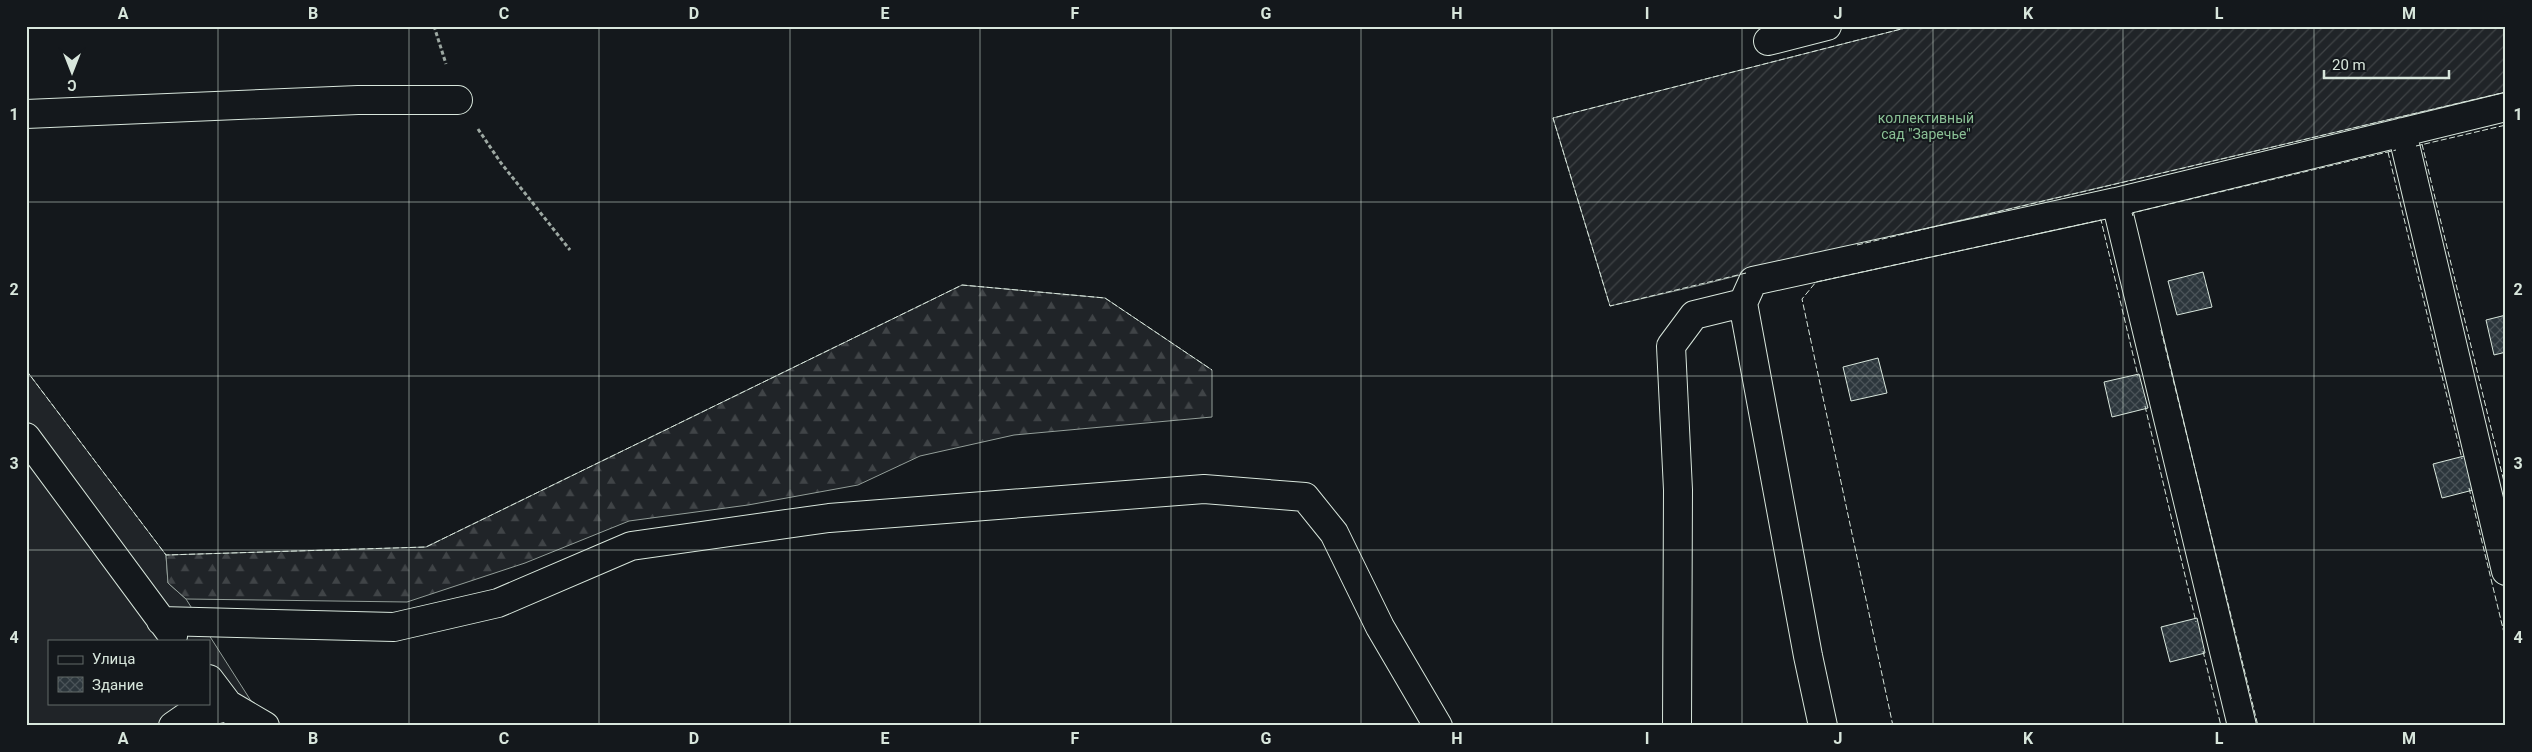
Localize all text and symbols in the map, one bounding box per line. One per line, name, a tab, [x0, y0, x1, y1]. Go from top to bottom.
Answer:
text: A	[118, 4, 129, 23]
text: B	[308, 4, 318, 23]
text: C	[499, 4, 509, 23]
text: D	[689, 4, 699, 23]
text: E	[881, 4, 890, 23]
text: F	[1071, 4, 1080, 23]
text: G	[1261, 4, 1272, 23]
text: H	[1451, 4, 1463, 23]
text: I	[1645, 4, 1649, 23]
text: J	[1834, 4, 1842, 23]
text: K	[2023, 4, 2034, 23]
text: L	[2215, 4, 2224, 23]
text: M	[2402, 4, 2416, 23]
north arrow	[48, 48, 98, 98]
scale bar	[2324, 48, 2450, 80]
text: 20 m	[2332, 56, 2366, 74]
text: С	[67, 77, 77, 93]
text: 1	[9, 105, 19, 124]
text: 1	[2513, 105, 2523, 124]
park label: коллективный сад "Заречье"	[1878, 110, 1974, 142]
text: 2	[9, 280, 19, 299]
text: 2	[2513, 280, 2523, 299]
text: 3	[9, 454, 19, 473]
text: 3	[2513, 454, 2523, 473]
text: 4	[9, 628, 19, 647]
text: 4	[2513, 628, 2523, 647]
legend	[48, 640, 210, 704]
text: Улица	[92, 650, 135, 668]
text: Здание	[92, 676, 143, 694]
text: A	[118, 729, 129, 748]
text: B	[308, 729, 318, 748]
text: C	[499, 729, 509, 748]
text: D	[689, 729, 699, 748]
text: E	[881, 729, 890, 748]
text: F	[1071, 729, 1080, 748]
text: G	[1261, 729, 1272, 748]
text: H	[1451, 729, 1463, 748]
text: I	[1645, 729, 1649, 748]
text: J	[1834, 729, 1842, 748]
text: K	[2023, 729, 2034, 748]
text: L	[2215, 729, 2224, 748]
text: M	[2402, 729, 2416, 748]

